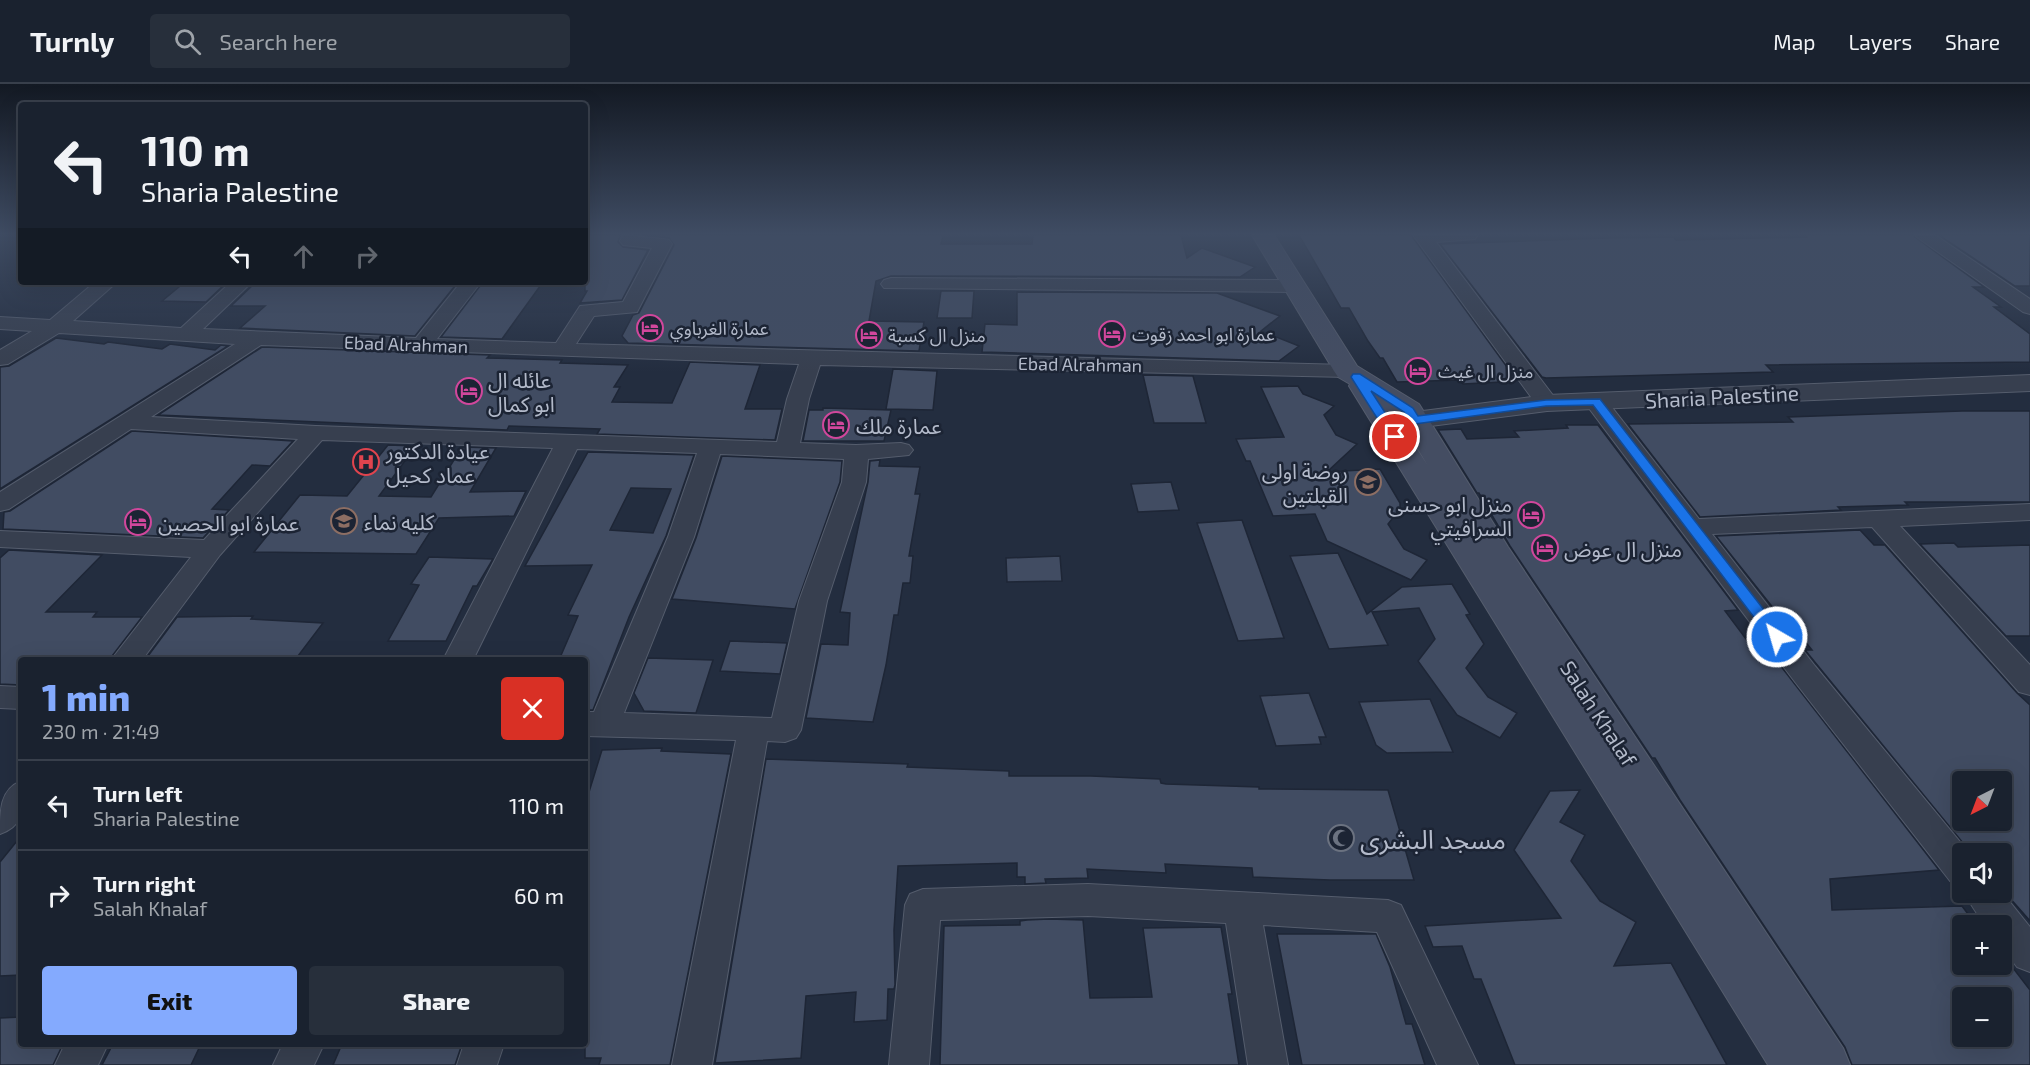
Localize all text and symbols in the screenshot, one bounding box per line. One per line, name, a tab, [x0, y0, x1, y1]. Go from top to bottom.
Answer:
search box	[150, 14, 570, 68]
text: Turnly	[30, 24, 114, 58]
icon: search	[171, 25, 204, 58]
text: Search here	[219, 28, 338, 54]
text: Map	[1773, 29, 1815, 54]
text: Layers	[1848, 29, 1912, 54]
text: Share	[1945, 29, 2000, 54]
text: 110 m	[141, 124, 250, 174]
icon: left	[42, 126, 120, 204]
text: Sharia Palestine	[141, 175, 339, 207]
icon: left	[224, 240, 257, 273]
icon: ahead	[287, 240, 320, 273]
icon: right	[350, 240, 383, 273]
hotel icon: عمارة الغرباوي	[635, 313, 665, 343]
place label: عمارة الغرباوي	[670, 317, 769, 342]
hotel icon: عمارة ابو احمد زقوت	[1097, 319, 1127, 349]
hotel icon: منزل ال كسبة	[854, 320, 884, 350]
place label: عمارة ابو احمد زقوت	[1132, 323, 1275, 346]
place label: منزل ال كسبة	[888, 324, 986, 347]
street label: Ebad Alrahman	[343, 331, 469, 357]
street label: Ebad Alrahman	[1018, 352, 1142, 376]
hotel icon: منزل ال غيث	[1403, 356, 1433, 386]
place label: منزل ال غيث	[1438, 360, 1534, 383]
place label: عائله ال ابو كمال	[488, 367, 555, 417]
hotel icon: عائله ال ابو كمال	[454, 376, 484, 406]
street label: Sharia Palestine	[1644, 379, 1800, 413]
hotel icon: عمارة ملك	[821, 410, 851, 440]
pin	[1369, 411, 1420, 462]
place label: عمارة ملك	[856, 413, 942, 439]
icon: arrive	[1378, 420, 1411, 453]
place label: عيادة الدكتور عماد كحيل	[385, 438, 489, 488]
hospital icon: عيادة الدكتور عماد كحيل	[351, 447, 381, 477]
place label: روضة اولى القبلتين	[1262, 458, 1348, 508]
school or university icon: روضة اولى القبلتين	[1353, 467, 1383, 497]
place label: منزل ابو حسنى السرافيتي	[1388, 491, 1512, 544]
hotel icon: منزل ابو حسنى السرافيتي	[1516, 500, 1546, 530]
school or university icon: كليه نماء	[329, 506, 359, 536]
hotel icon: عمارة ابو الحصين	[123, 507, 153, 537]
place label: كليه نماء	[364, 509, 435, 534]
place label: عمارة ابو الحصين	[158, 510, 299, 536]
hotel icon: منزل ال عوض	[1530, 533, 1560, 563]
place label: منزل ال عوض	[1564, 536, 1682, 562]
position arrow	[1745, 605, 1809, 669]
street label: Salah Khalaf	[1556, 656, 1643, 771]
text: 1 min	[42, 675, 130, 718]
button: close	[501, 677, 564, 740]
text: 230 m · 21:49	[42, 719, 160, 743]
north arrow	[1952, 771, 2012, 831]
map controls	[1952, 771, 2012, 1047]
text: Turn left	[93, 780, 182, 806]
icon: left	[42, 789, 75, 822]
text: 110 m	[509, 792, 564, 818]
text: Sharia Palestine	[93, 806, 240, 830]
mosque icon: مسجد البشرى	[1326, 823, 1356, 853]
place label: مسجد البشرى	[1360, 823, 1506, 855]
button: sound	[1952, 843, 2012, 903]
text: Turn right	[93, 870, 195, 896]
icon: right	[42, 879, 75, 912]
text: 60 m	[514, 882, 564, 908]
text: Salah Khalaf	[93, 896, 207, 920]
button: +	[1952, 915, 2012, 975]
button: Exit	[42, 966, 297, 1035]
button: Share	[309, 966, 564, 1035]
button: −	[1952, 987, 2012, 1047]

